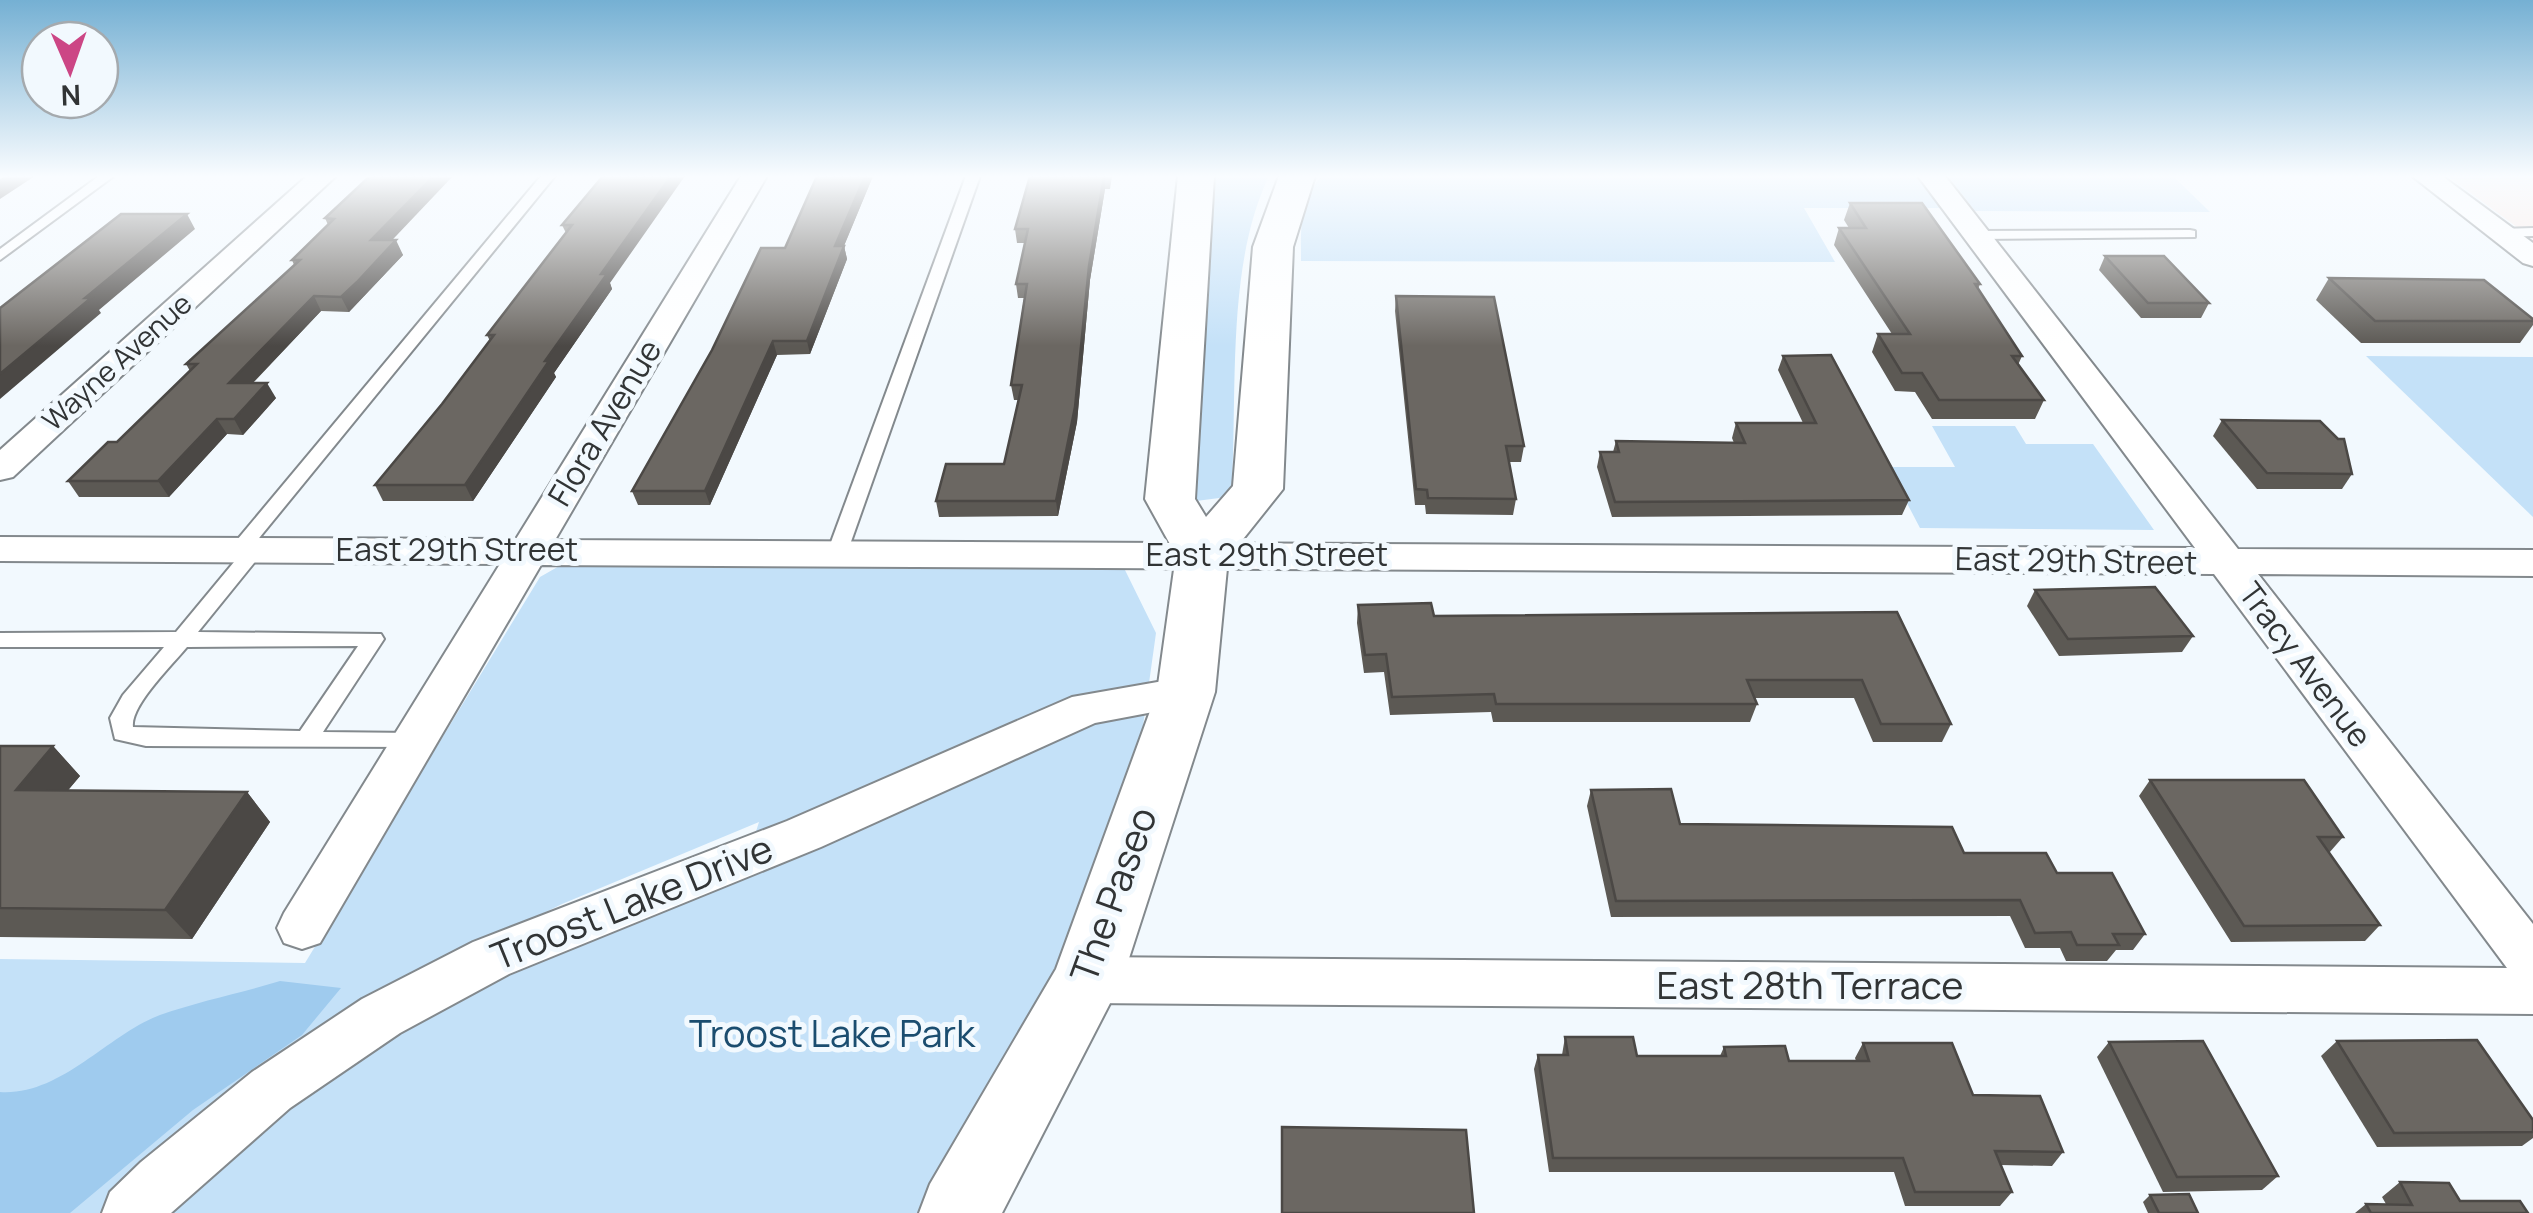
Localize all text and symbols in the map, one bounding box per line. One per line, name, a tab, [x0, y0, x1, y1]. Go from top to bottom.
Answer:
north arrow	[20, 20, 120, 120]
text: N	[60, 77, 82, 115]
street label: Wayne Avenue	[33, 284, 199, 439]
street label: Flora Avenue	[537, 331, 671, 514]
street label: East 29th Street	[336, 527, 578, 571]
street label: East 29th Street	[1146, 532, 1388, 576]
street label: East 29th Street	[1954, 536, 2198, 584]
street label: Tracy Avenue	[2229, 573, 2382, 756]
street label: The Paseo	[1056, 800, 1168, 989]
street label: Troost Lake Drive	[483, 821, 780, 981]
street label: East 28th Terrace	[1657, 958, 1963, 1010]
park label: Troost Lake Park	[689, 1006, 976, 1058]

